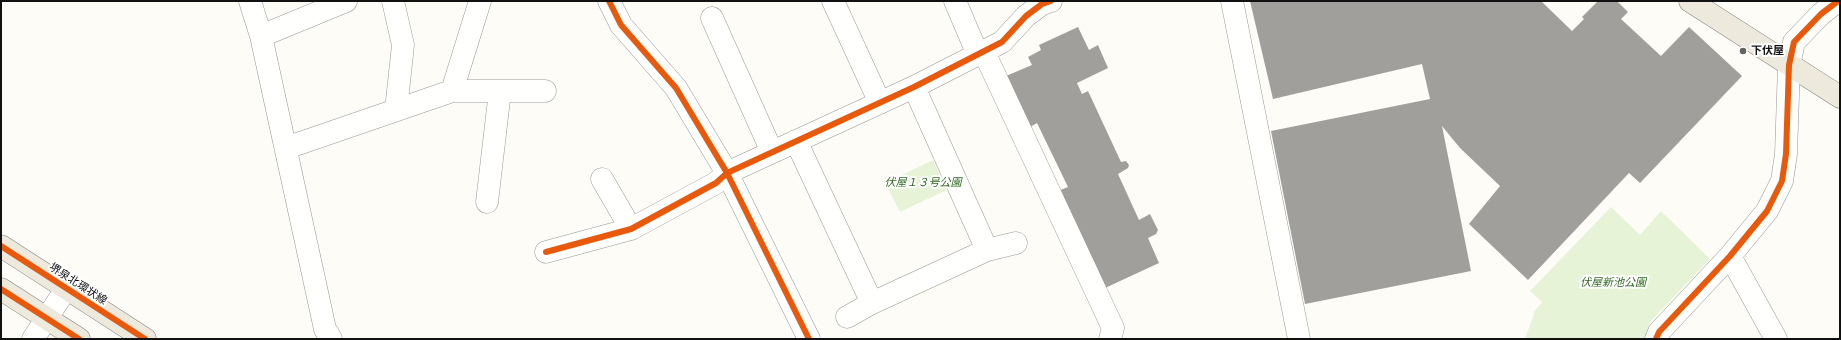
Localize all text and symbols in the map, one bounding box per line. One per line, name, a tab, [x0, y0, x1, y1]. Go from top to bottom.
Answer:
place label: 下伏屋	[1751, 44, 1784, 58]
marker: 下伏屋	[1738, 46, 1748, 56]
park label: 伏屋１３号公園	[885, 176, 961, 190]
street label: 堺泉北環状線	[47, 260, 109, 308]
park label: 伏屋新池公園	[1580, 276, 1646, 290]

